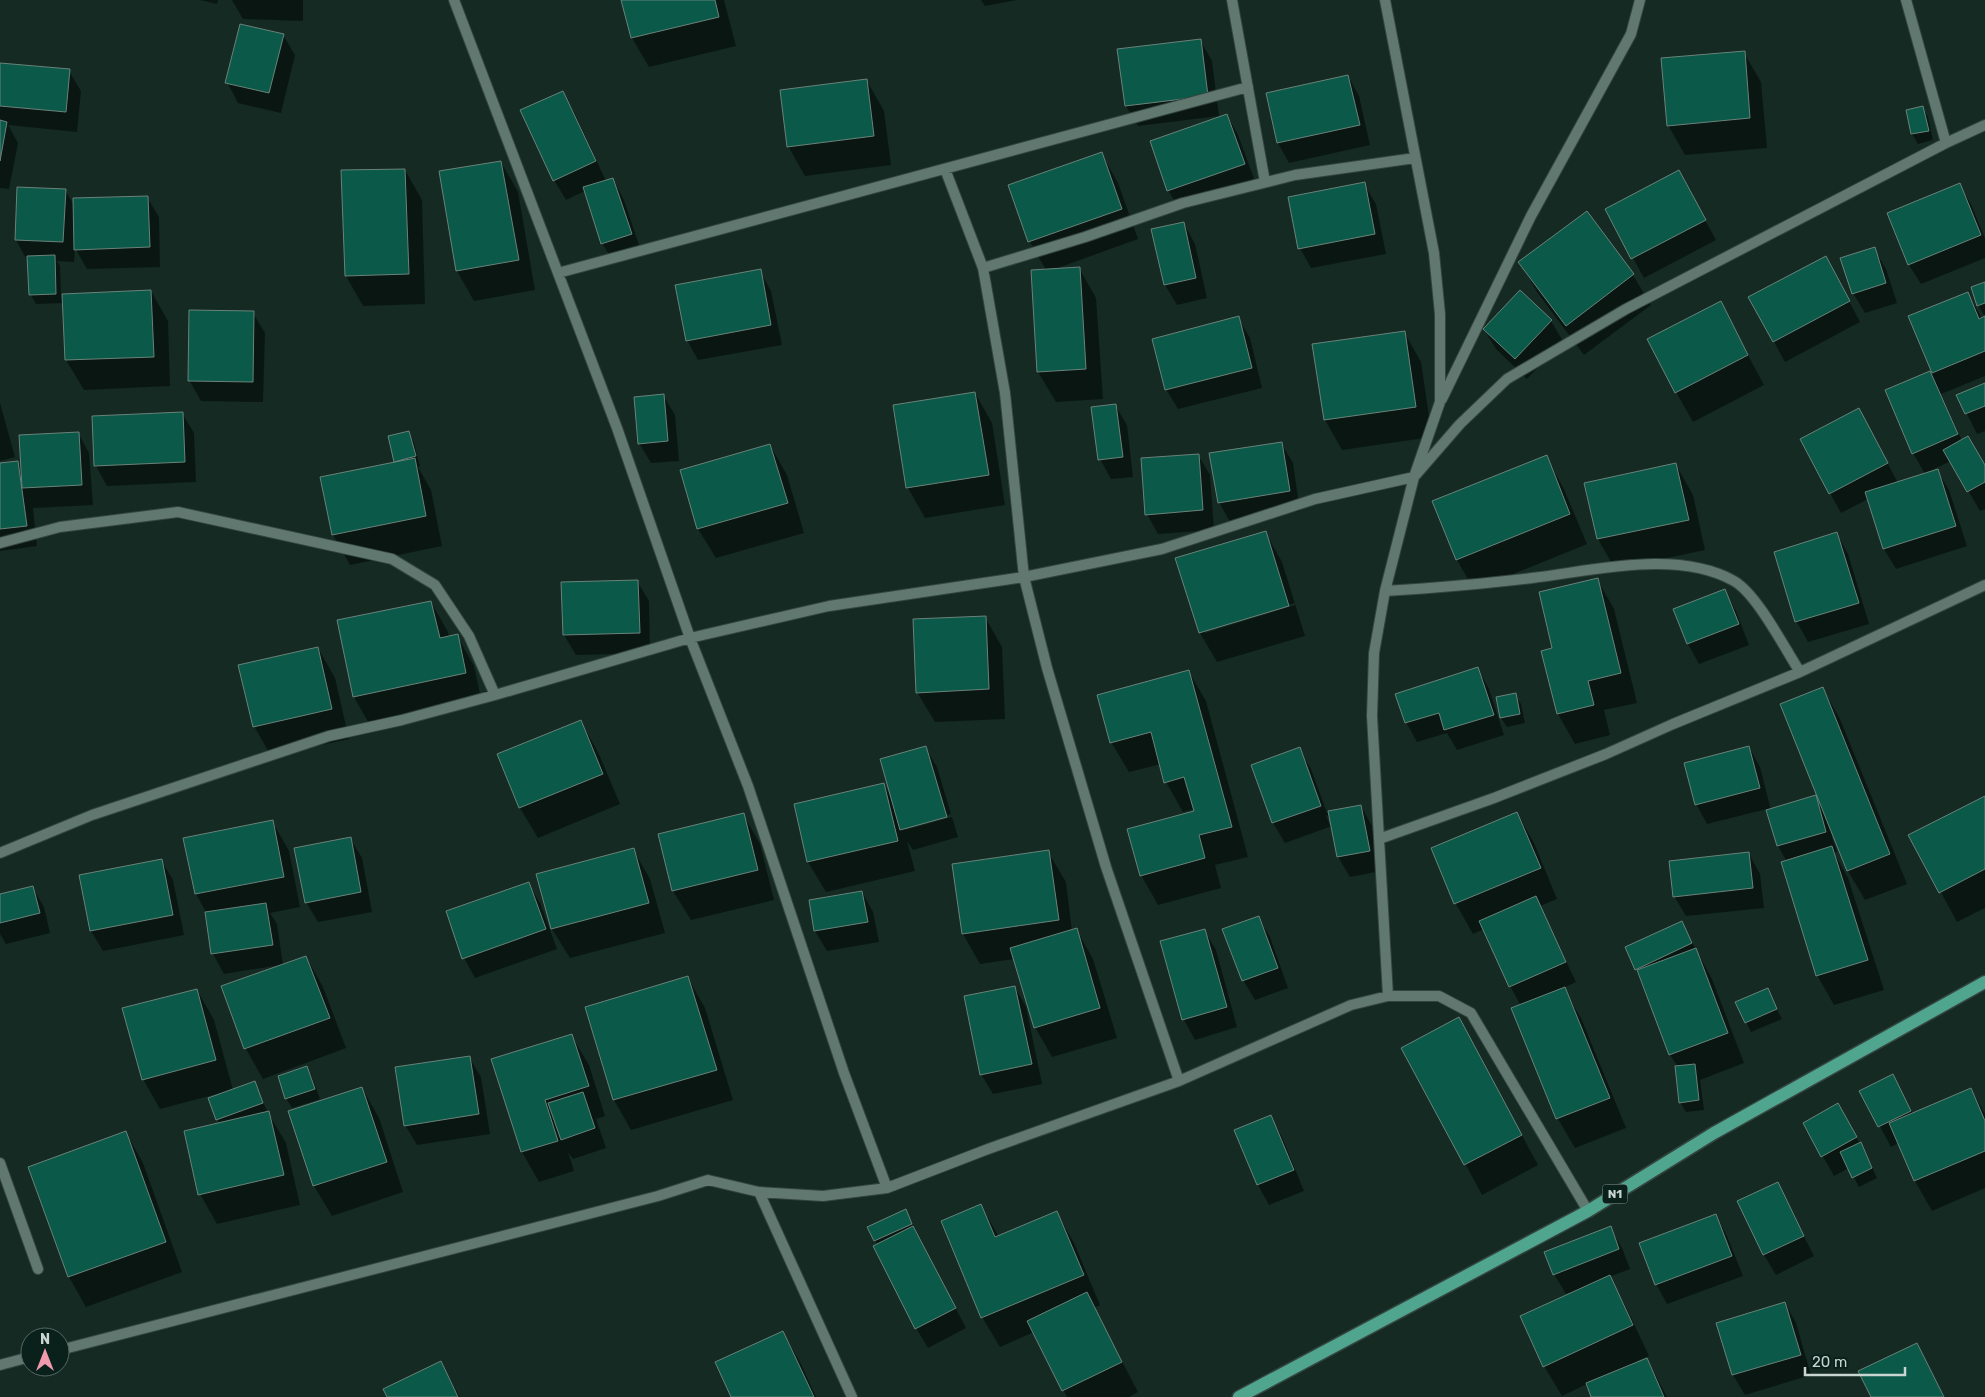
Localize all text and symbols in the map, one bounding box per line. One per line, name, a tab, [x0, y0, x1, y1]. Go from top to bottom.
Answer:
road number: N1	[1602, 1184, 1628, 1204]
north arrow	[20, 1327, 70, 1377]
text: N	[40, 1331, 50, 1348]
scale bar	[1805, 1344, 1905, 1376]
text: 20 m	[1812, 1353, 1847, 1371]

